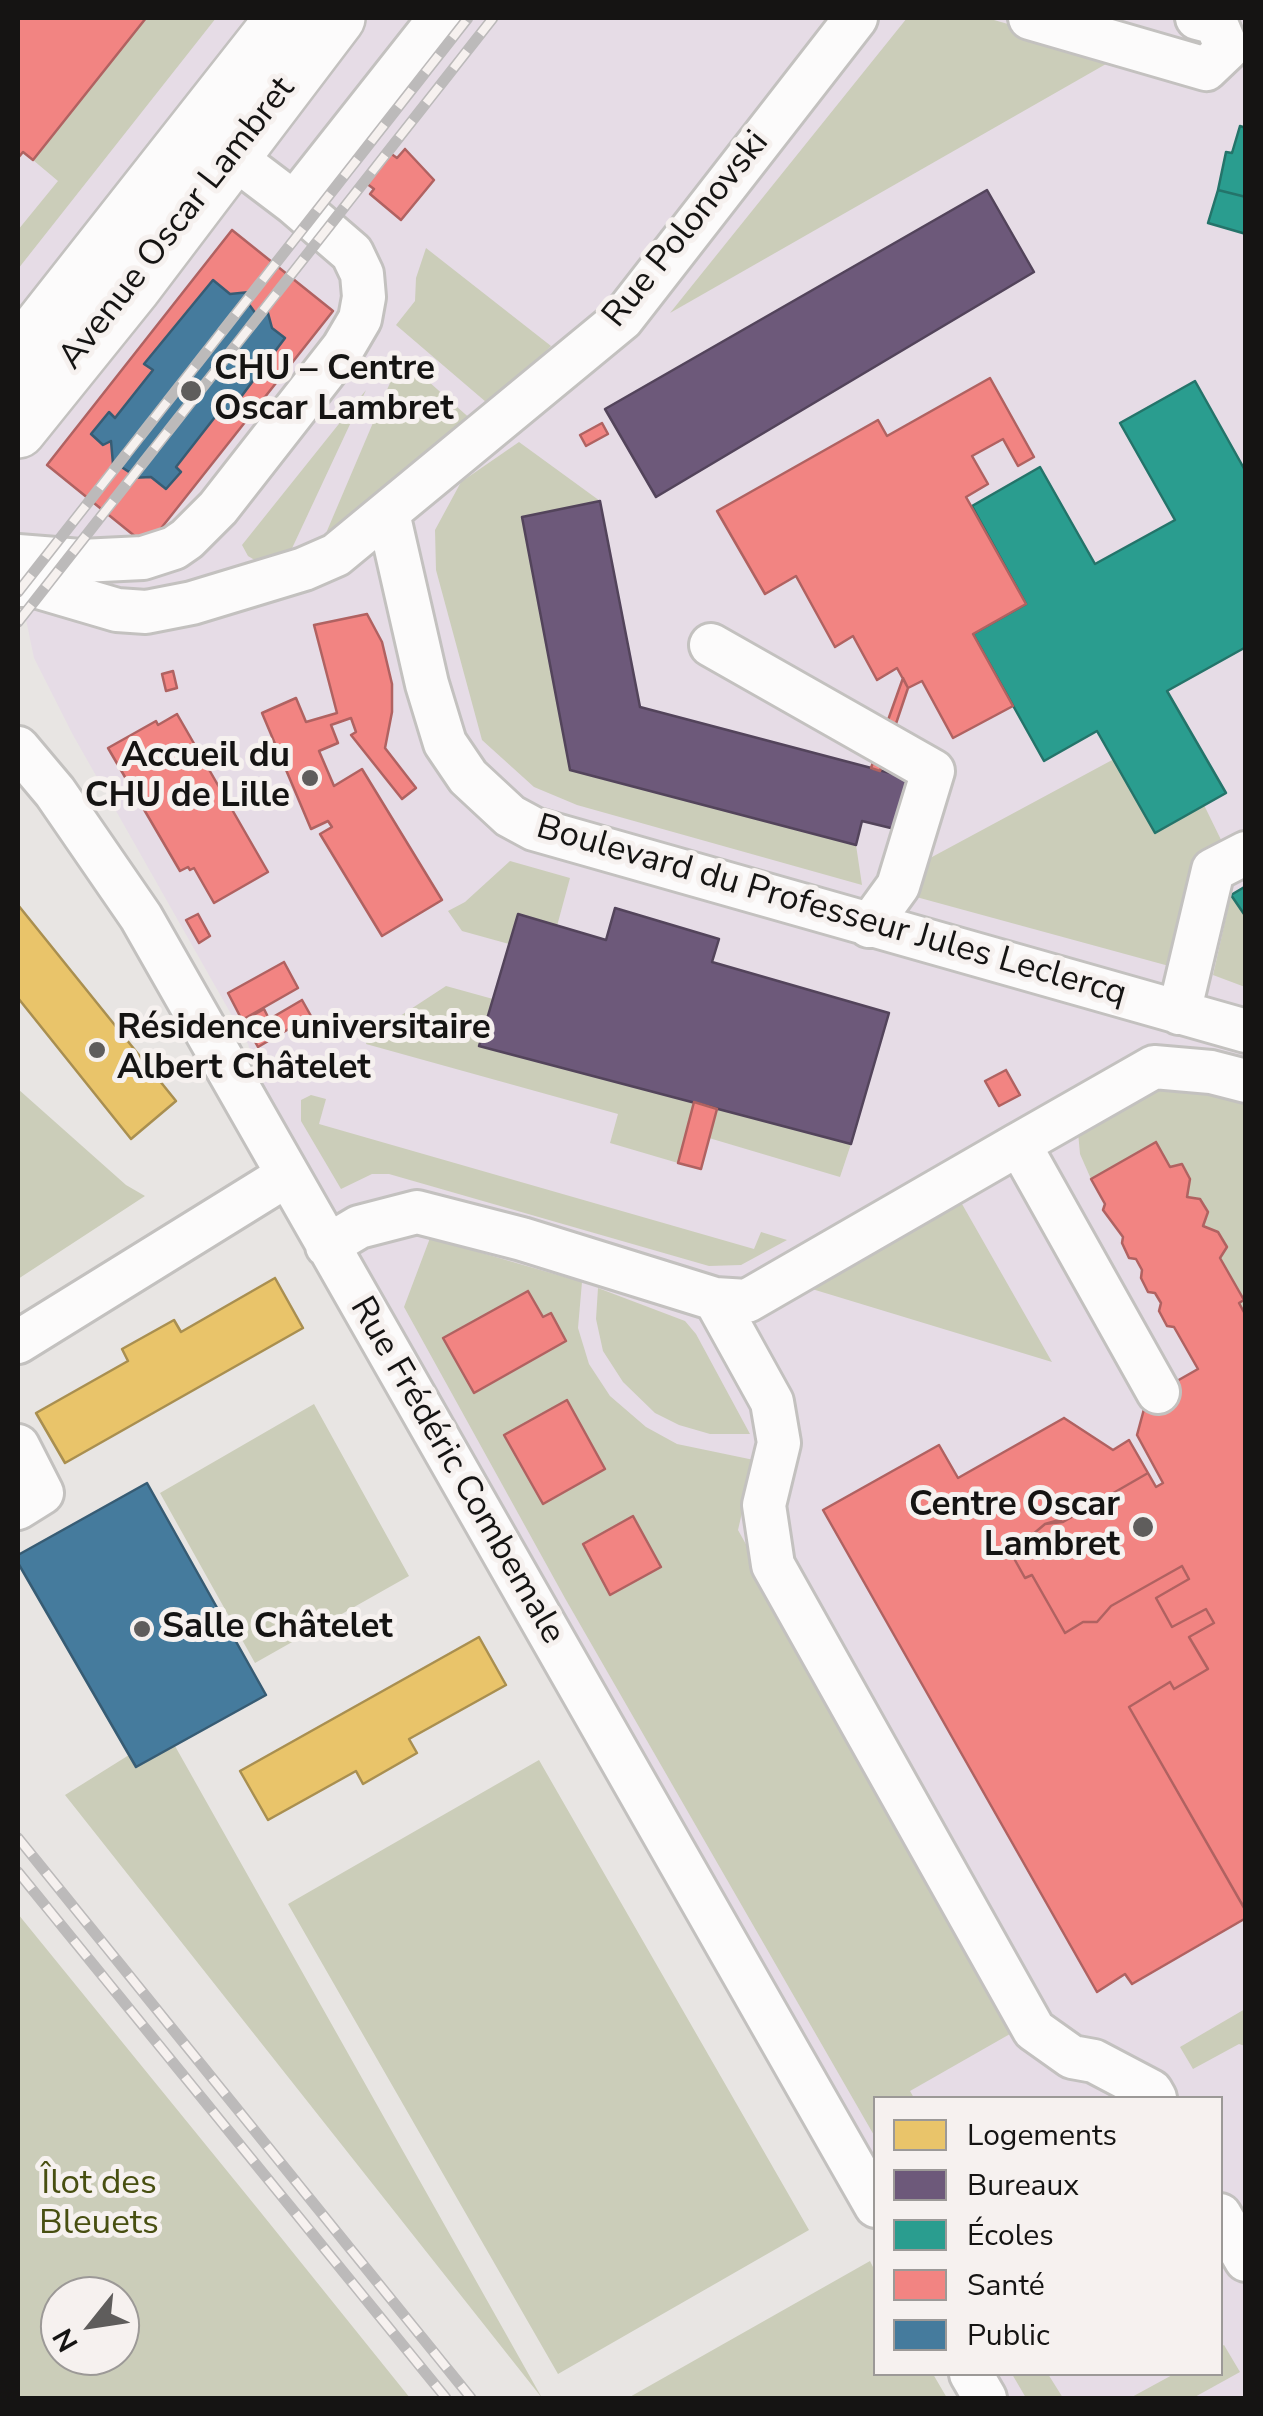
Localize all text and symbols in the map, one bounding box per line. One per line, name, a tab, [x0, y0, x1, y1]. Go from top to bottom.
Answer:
street label: Avenue Oscar Lambret	[51, 70, 305, 378]
street label: Rue Polonovski	[595, 123, 779, 337]
place label: CHU – Centre Oscar Lambret	[214, 350, 454, 432]
marker: CHU – Centre Oscar Lambret	[178, 378, 204, 404]
place label: Accueil du CHU de Lille	[85, 737, 290, 819]
marker: Accueil du CHU de Lille	[299, 767, 321, 789]
street label: Boulevard du Professeur Jules Leclercq	[531, 808, 1131, 1016]
place label: Résidence universitaire Albert Châtelet	[117, 1009, 491, 1091]
marker: Résidence universitaire Albert Châtelet	[86, 1039, 108, 1061]
street label: Rue Frédéric Combemale	[339, 1290, 573, 1652]
place label: Centre Oscar Lambret	[909, 1486, 1120, 1568]
marker: Centre Oscar Lambret	[1130, 1514, 1156, 1540]
place label: Salle Châtelet	[162, 1608, 393, 1650]
marker: Salle Châtelet	[131, 1618, 153, 1640]
legend	[873, 2096, 1223, 2376]
text: Logements	[967, 2115, 1117, 2156]
park label: Îlot des Bleuets	[39, 2164, 159, 2246]
text: Bureaux	[967, 2165, 1079, 2206]
text: Écoles	[967, 2215, 1054, 2256]
text: Santé	[967, 2265, 1045, 2306]
north arrow	[40, 2276, 140, 2376]
text: Public	[967, 2315, 1050, 2356]
text: N	[44, 2321, 87, 2359]

